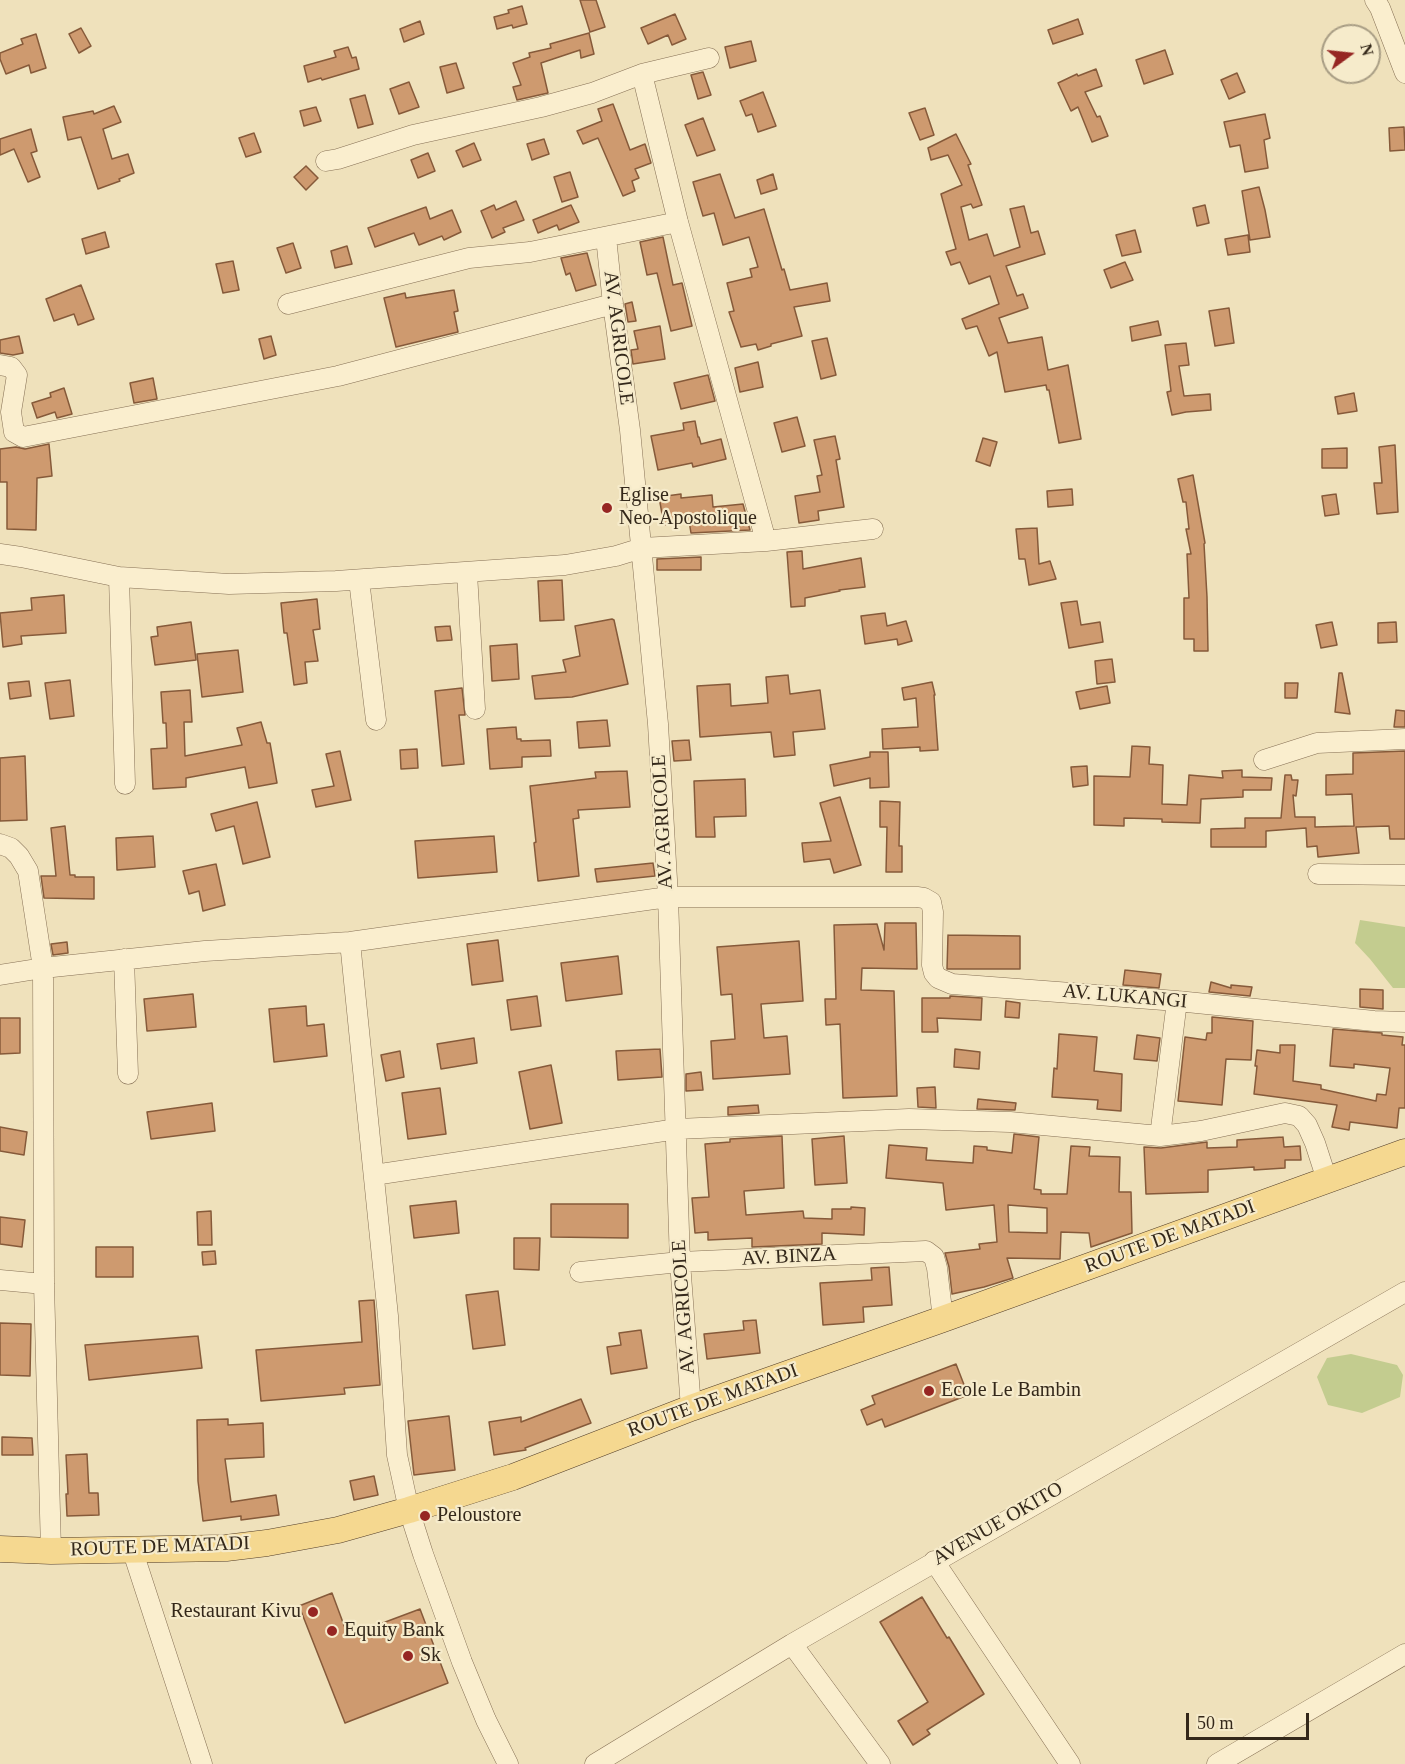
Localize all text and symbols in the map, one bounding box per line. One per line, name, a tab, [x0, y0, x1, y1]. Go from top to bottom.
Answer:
north arrow	[1321, 24, 1381, 84]
text: N	[1357, 42, 1377, 58]
street label: AV. AGRICOLE	[598, 270, 638, 406]
place label: Eglise Neo-Apostolique	[619, 484, 757, 531]
marker: Eglise Neo-Apostolique	[600, 501, 614, 515]
street label: AV. AGRICOLE	[647, 754, 679, 890]
street label: AV. LUKANGI	[1062, 980, 1188, 1014]
street label: ROUTE DE MATADI	[1082, 1195, 1258, 1279]
street label: AV. AGRICOLE	[667, 1239, 701, 1375]
street label: AV. BINZA	[741, 1243, 837, 1271]
street label: ROUTE DE MATADI	[625, 1359, 801, 1443]
place label: Ecole Le Bambin	[941, 1379, 1081, 1403]
marker: Ecole Le Bambin	[922, 1384, 936, 1398]
street label: AVENUE OKITO	[929, 1477, 1067, 1571]
place label: Peloustore	[437, 1504, 521, 1528]
marker: Peloustore	[418, 1509, 432, 1523]
street label: ROUTE DE MATADI	[70, 1532, 250, 1562]
place label: Restaurant Kivu	[170, 1600, 301, 1624]
marker: Restaurant Kivu	[306, 1605, 320, 1619]
place label: Equity Bank	[344, 1619, 445, 1643]
marker: Equity Bank	[325, 1624, 339, 1638]
place label: Sk	[420, 1644, 441, 1668]
marker: Sk	[401, 1649, 415, 1663]
scale bar	[1189, 1701, 1312, 1739]
text: 50 m	[1197, 1713, 1234, 1733]

